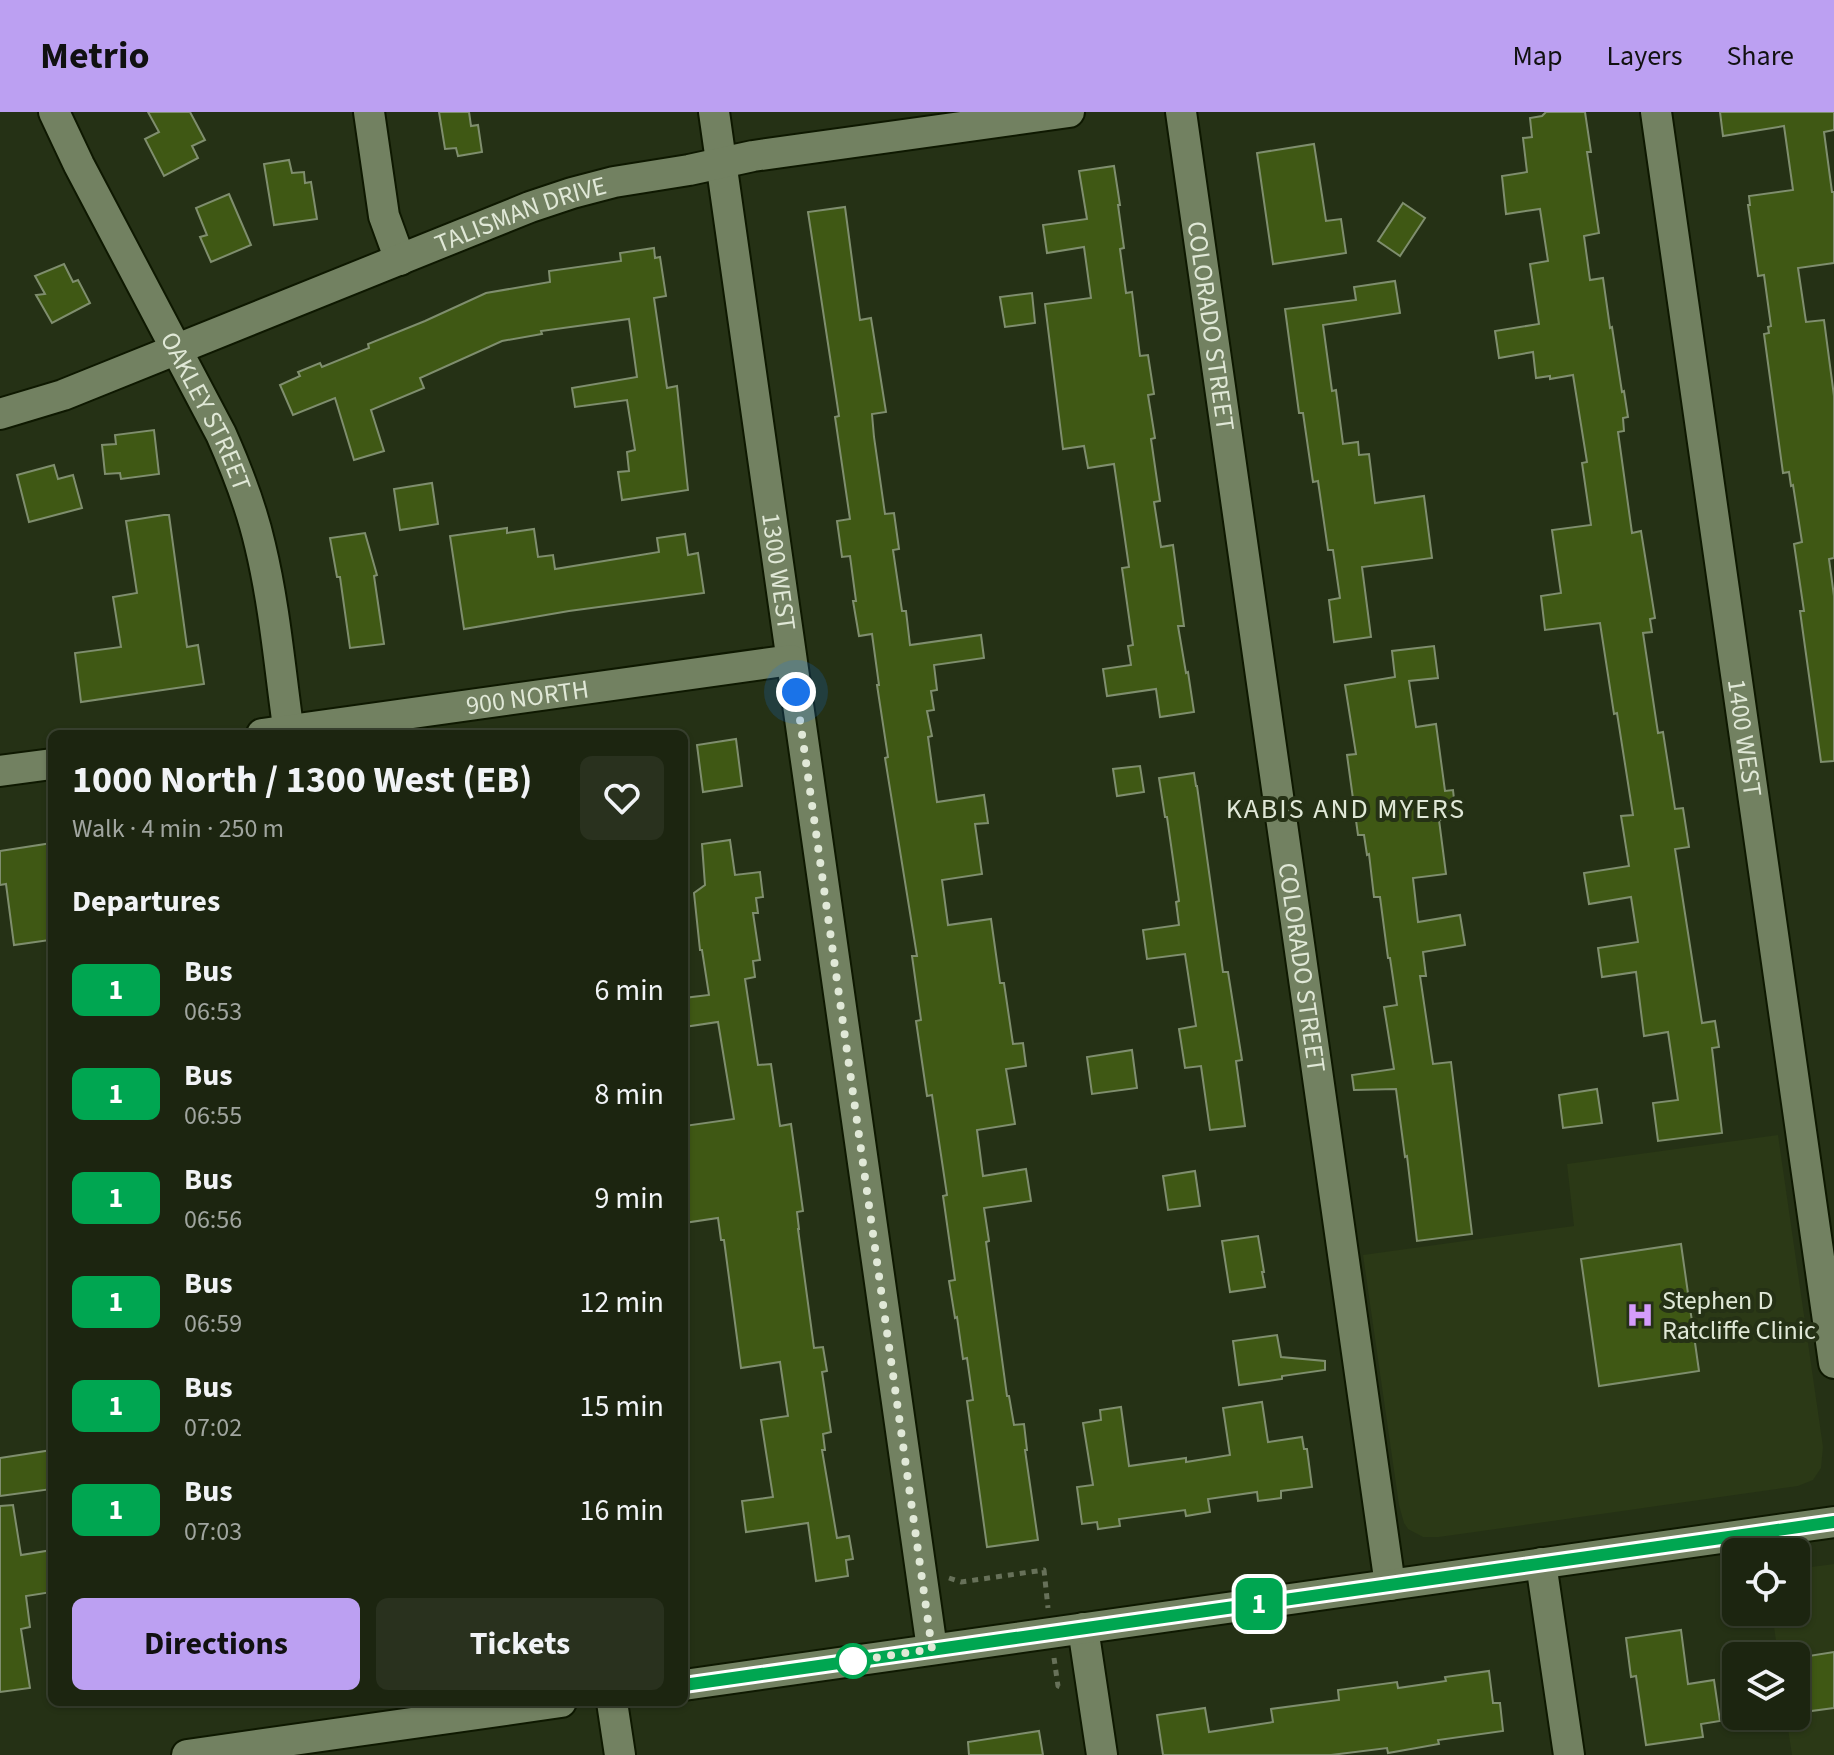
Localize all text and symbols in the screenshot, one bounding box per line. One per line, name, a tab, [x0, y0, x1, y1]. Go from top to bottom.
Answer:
text: Metrio	[40, 29, 150, 83]
text: Map	[1512, 36, 1562, 76]
text: Layers	[1606, 36, 1682, 76]
text: Share	[1726, 36, 1794, 76]
street label: TALISMAN DRIVE	[429, 166, 610, 262]
street label: COLORADO STREET	[1178, 219, 1245, 433]
street label: OAKLEY STREET	[152, 325, 261, 496]
street label: 1300 WEST	[753, 510, 806, 633]
street label: 900 NORTH	[464, 670, 591, 724]
your location	[776, 672, 816, 712]
street label: 1400 WEST	[1718, 676, 1772, 799]
text: 1000 North / 1300 West (EB)	[72, 753, 532, 807]
button: heart	[580, 756, 664, 840]
district label: KABIS AND MYERS	[1226, 789, 1466, 829]
text: Walk · 4 min · 250 m	[72, 810, 284, 847]
street label: COLORADO STREET	[1269, 860, 1336, 1075]
text: Departures	[72, 880, 220, 923]
text: Bus	[184, 950, 232, 993]
text: 6 min	[594, 969, 664, 1012]
text: 1	[109, 970, 123, 1010]
text: 06:53	[184, 993, 242, 1030]
text: Bus	[184, 1054, 232, 1097]
text: 8 min	[594, 1073, 664, 1116]
text: 1	[109, 1074, 123, 1114]
text: 06:55	[184, 1097, 242, 1134]
text: Bus	[184, 1158, 232, 1201]
text: 9 min	[594, 1177, 664, 1220]
text: 1	[109, 1178, 123, 1218]
text: 06:56	[184, 1201, 242, 1238]
text: Bus	[184, 1262, 232, 1305]
text: 12 min	[580, 1281, 664, 1324]
text: 1	[109, 1282, 123, 1322]
place label: Stephen D Ratcliffe Clinic	[1662, 1282, 1816, 1349]
hospital icon: Stephen D Ratcliffe Clinic	[1625, 1300, 1655, 1330]
text: 06:59	[184, 1305, 242, 1342]
text: Bus	[184, 1366, 232, 1409]
text: 15 min	[580, 1385, 664, 1428]
text: 1	[109, 1386, 123, 1426]
text: 07:02	[184, 1409, 242, 1446]
text: Bus	[184, 1470, 232, 1513]
text: 16 min	[580, 1489, 664, 1532]
text: 1	[109, 1490, 123, 1530]
text: 07:03	[184, 1513, 242, 1550]
map controls	[1722, 1538, 1810, 1730]
button: locate	[1722, 1538, 1810, 1626]
line badge: 1	[1233, 1578, 1285, 1630]
text: 1	[1252, 1584, 1266, 1624]
button: Directions	[72, 1598, 360, 1690]
button: Tickets	[376, 1598, 664, 1690]
button: layers	[1722, 1642, 1810, 1730]
unlabelled marker	[836, 1644, 870, 1678]

